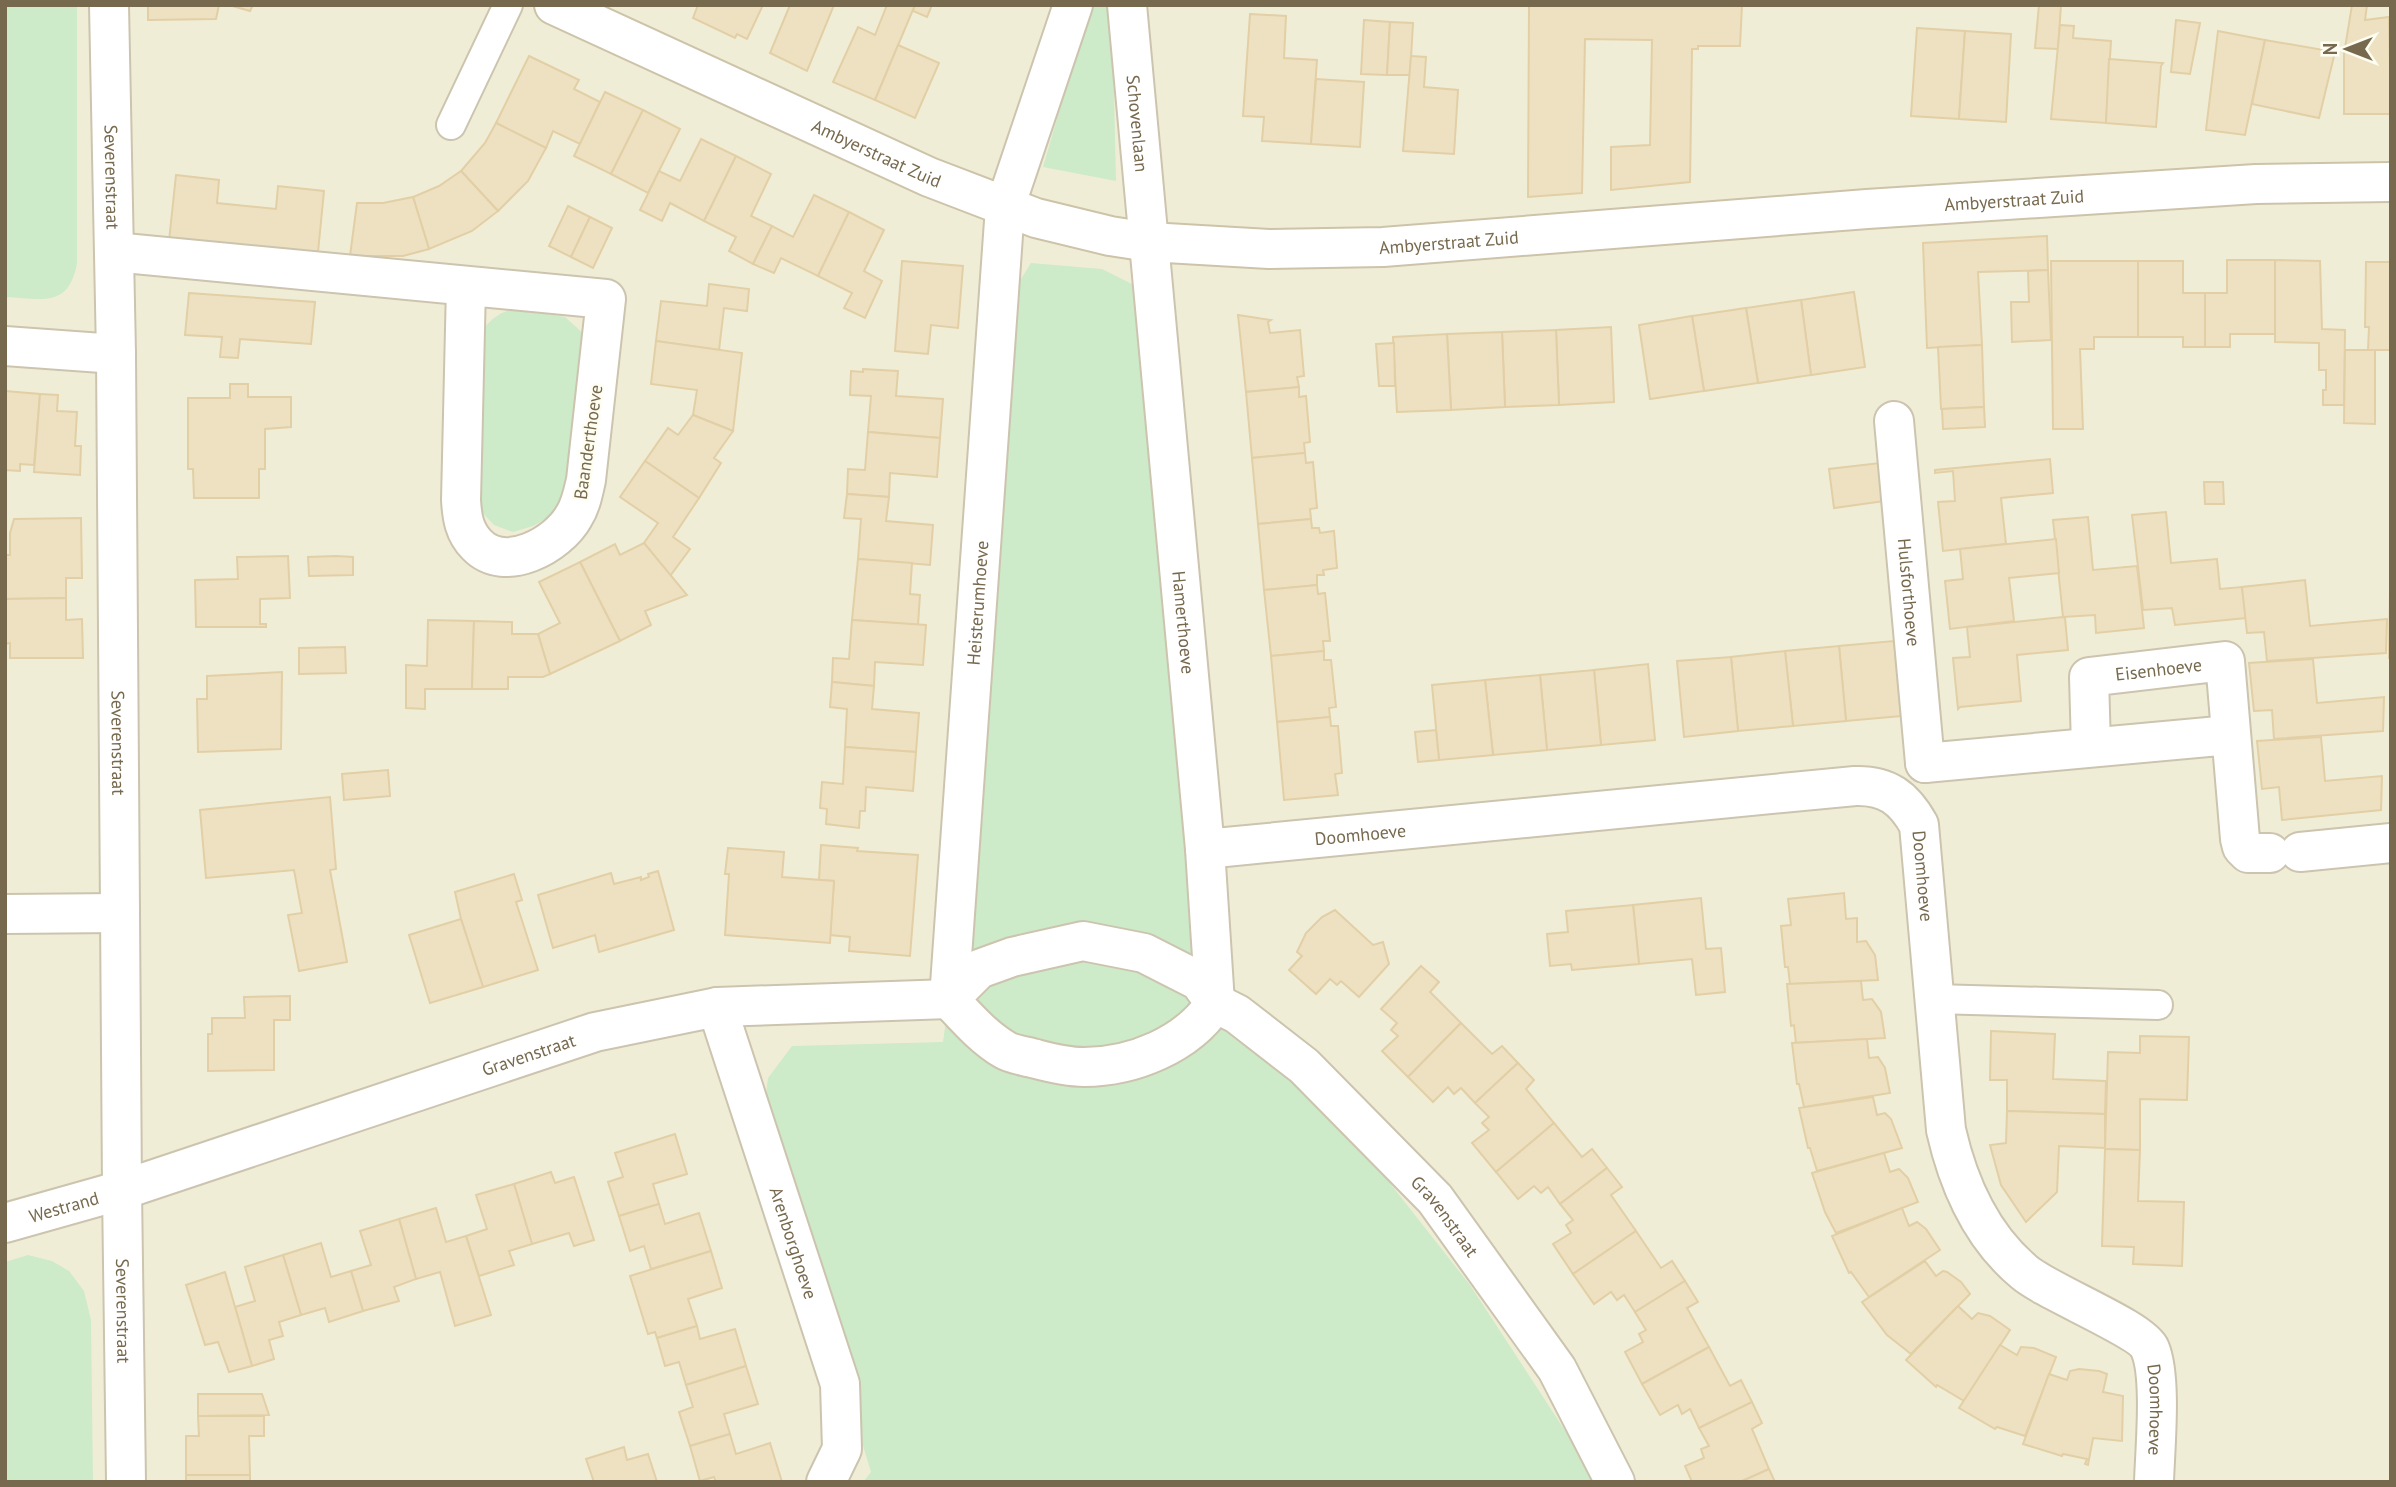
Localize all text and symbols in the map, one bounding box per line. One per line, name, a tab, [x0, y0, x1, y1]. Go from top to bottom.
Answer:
north arrow	[2312, 14, 2382, 84]
text: N	[2318, 43, 2342, 55]
street label: Schovenlaan	[1122, 74, 1154, 173]
street label: Ambyerstraat Zuid	[808, 113, 945, 192]
street label: Severenstraat	[100, 124, 125, 230]
street label: Ambyerstraat Zuid	[1944, 184, 2085, 216]
street label: Ambyerstraat Zuid	[1378, 225, 1520, 259]
street label: Baanderthoeve	[569, 383, 607, 501]
street label: Hulsforthoeve	[1893, 537, 1926, 647]
street label: Heisterumhoeve	[961, 540, 993, 666]
street label: Hamerthoeve	[1168, 570, 1200, 675]
street label: Eisenhoeve	[2114, 652, 2203, 685]
street label: Severenstraat	[107, 690, 131, 795]
street label: Doomhoeve	[1314, 818, 1407, 850]
street label: Doomhoeve	[1908, 829, 1939, 923]
street label: Gravenstraat	[479, 1028, 578, 1081]
street label: Gravenstraat	[1406, 1170, 1484, 1261]
street label: Arenborghoeve	[765, 1184, 823, 1302]
street label: Westrand	[26, 1186, 101, 1227]
street label: Severenstraat	[111, 1258, 136, 1363]
street label: Doomhoeve	[2143, 1362, 2168, 1456]

